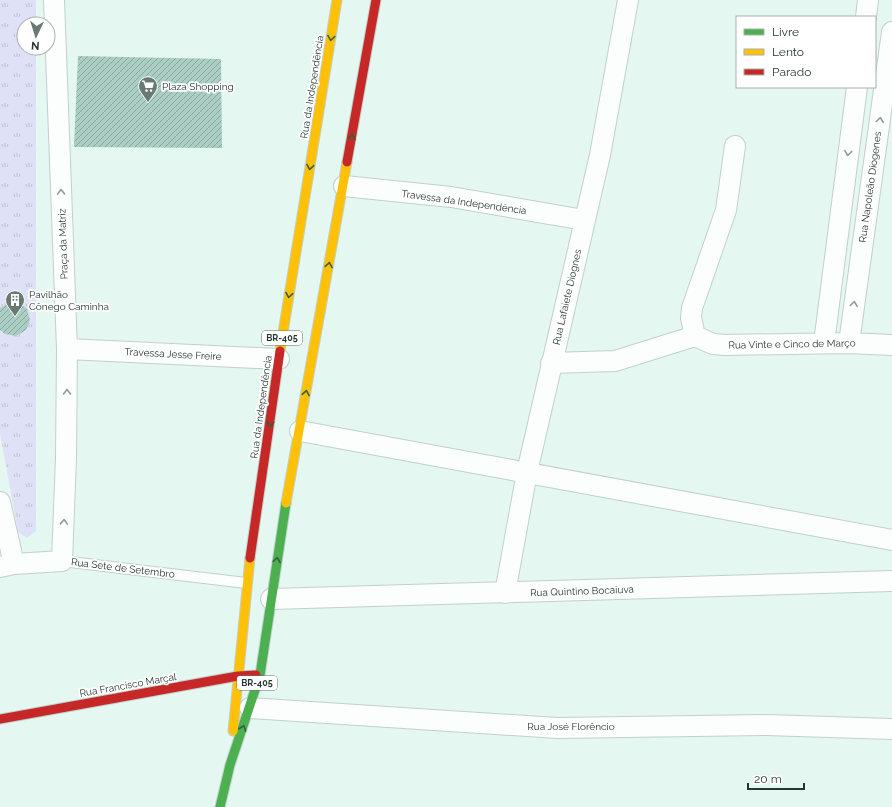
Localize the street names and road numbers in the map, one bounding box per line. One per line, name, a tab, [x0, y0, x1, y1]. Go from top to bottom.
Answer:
street label: Rua da Independência	[298, 35, 326, 139]
street label: Rua Napoleão Diogenes	[857, 131, 883, 243]
street label: Travessa da Independência	[401, 188, 527, 216]
street label: Praça da Matriz	[56, 208, 70, 280]
street label: Rua Lafaiete Diognes	[551, 248, 583, 346]
road number: BR-405	[262, 331, 302, 345]
street label: Rua Vinte e Cinco de Março	[728, 337, 856, 351]
street label: Travessa Jesse Freire	[124, 346, 222, 362]
street label: Rua da Independência	[248, 355, 274, 459]
street label: Rua Sete de Setembro	[71, 556, 175, 580]
street label: Rua Quintino Bocaiuva	[530, 584, 634, 598]
street label: Rua Francisco Marçal	[79, 671, 178, 699]
road number: BR-405	[237, 676, 277, 690]
street label: Rua José Florêncio	[527, 721, 615, 732]

